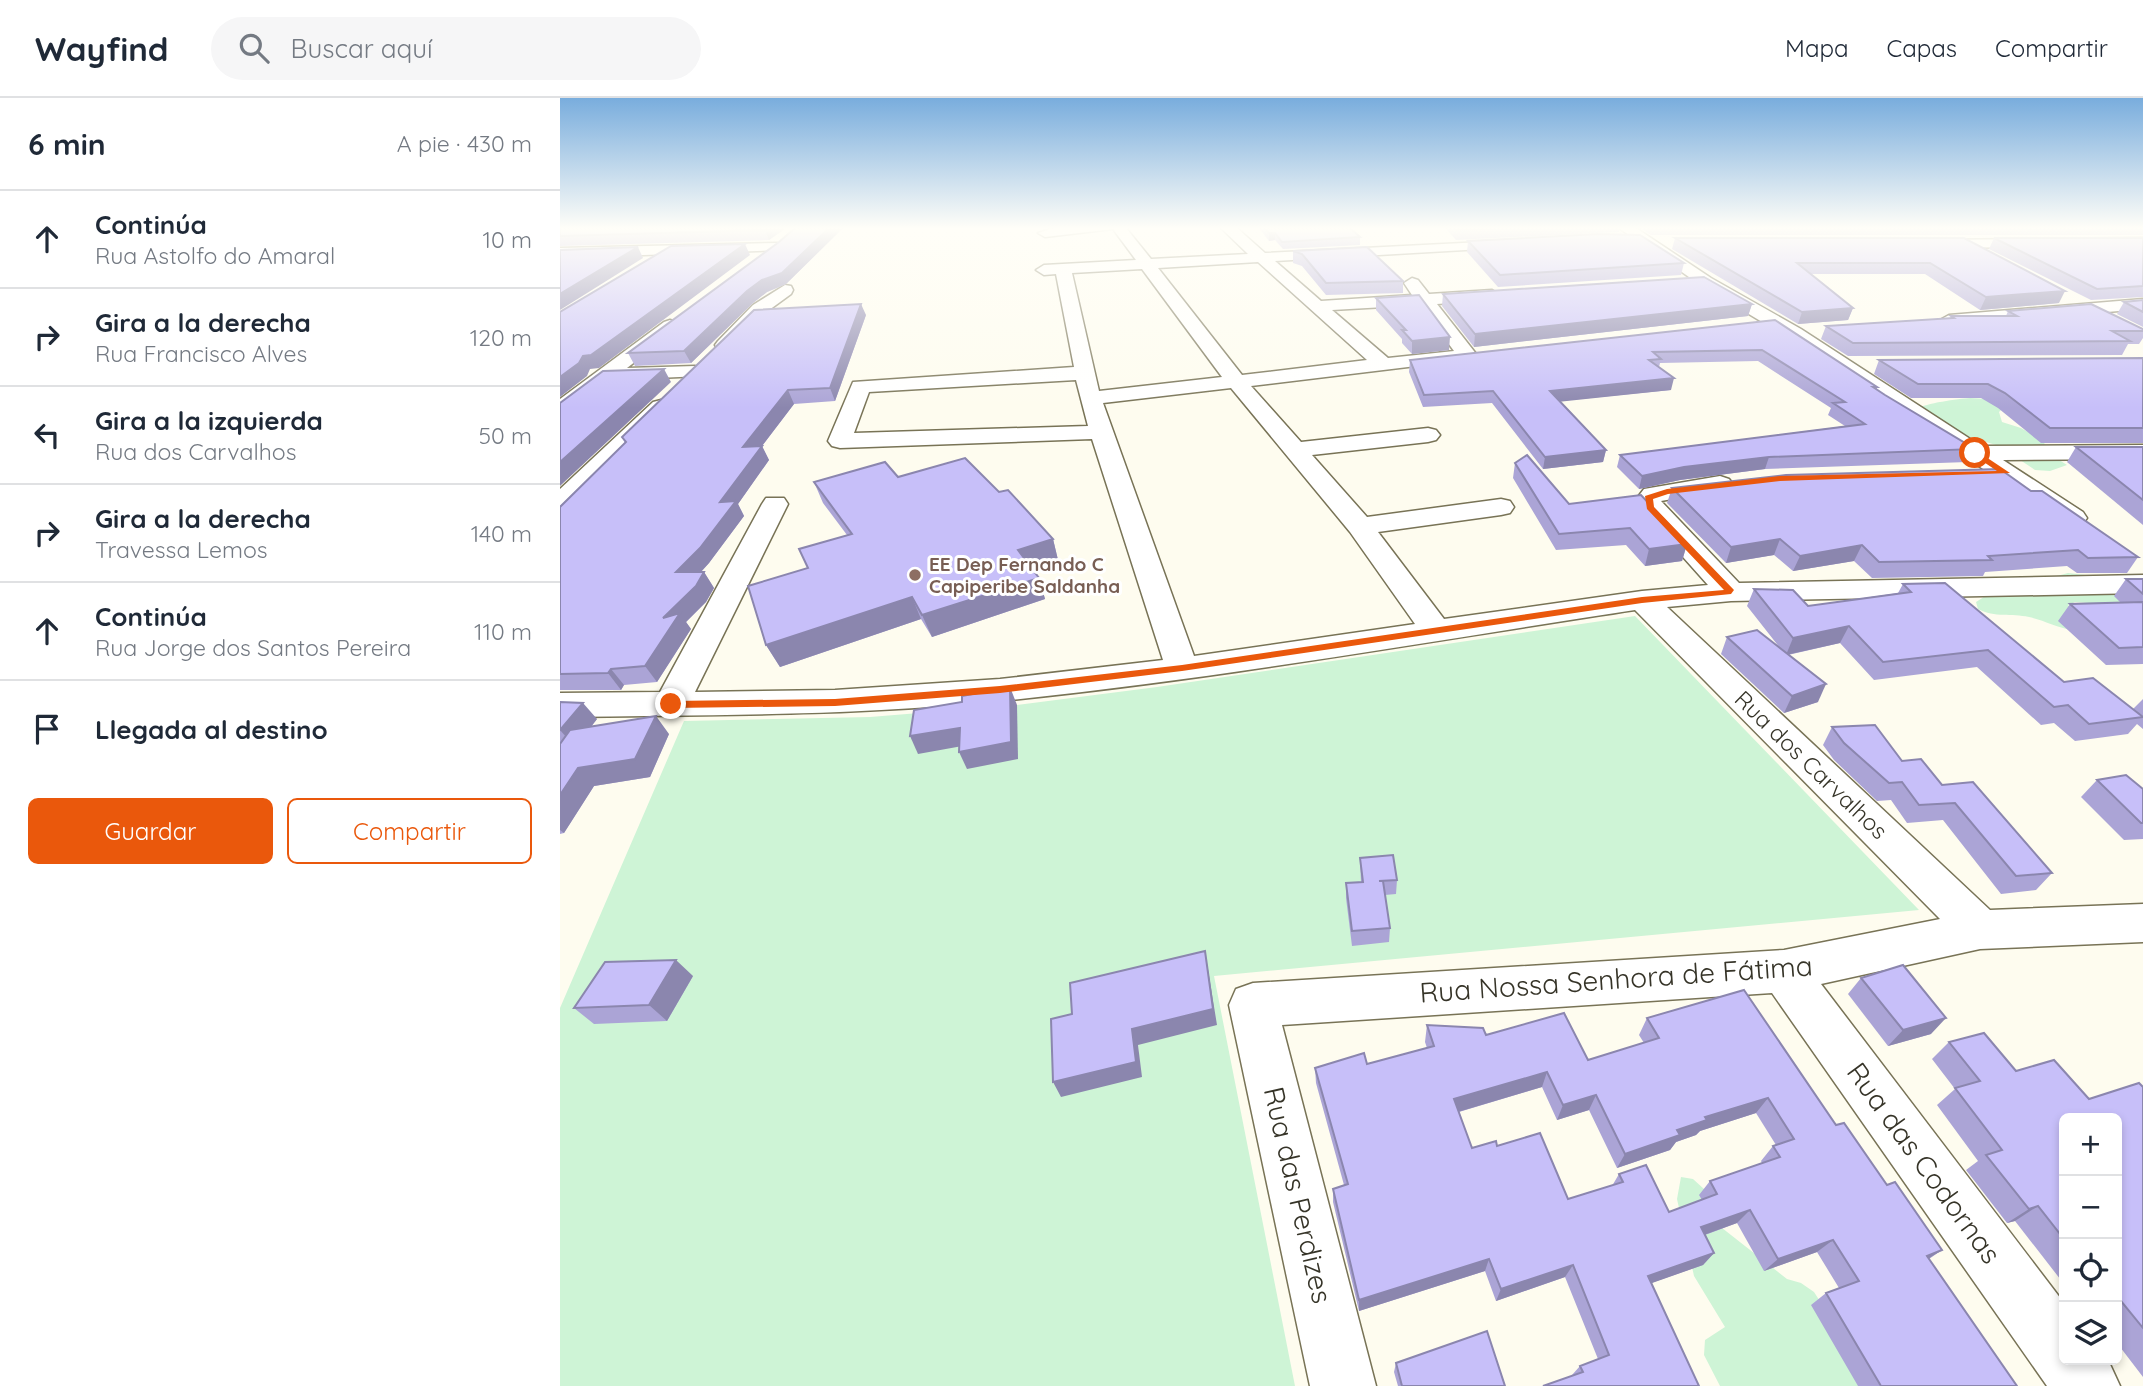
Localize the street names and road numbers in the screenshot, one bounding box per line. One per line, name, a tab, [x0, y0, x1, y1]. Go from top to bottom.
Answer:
street label: Rua dos Carvalhos	[1729, 684, 1894, 845]
street label: Rua Nossa Senhora de Fátima	[1418, 947, 1814, 1010]
street label: Rua das Codornas	[1840, 1055, 2009, 1270]
street label: Rua das Perdizes	[1257, 1083, 1340, 1307]

